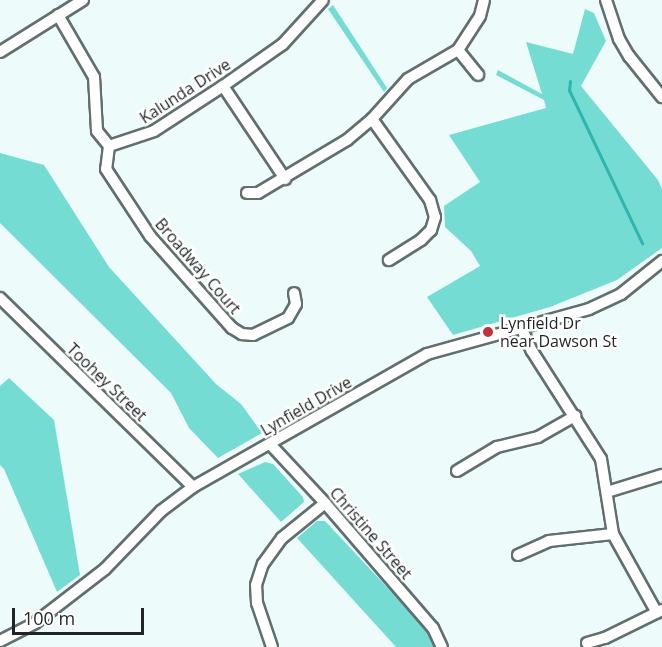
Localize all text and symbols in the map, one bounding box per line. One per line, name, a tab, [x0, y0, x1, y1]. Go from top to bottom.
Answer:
street label: Kalunda Drive	[136, 55, 234, 127]
street label: Broadway Court	[151, 214, 245, 318]
place label: Lynfield Dr near Dawson St	[500, 313, 617, 351]
marker: Lynfield Dr near Dawson St	[481, 325, 495, 339]
street label: Toohey Street	[63, 339, 151, 425]
street label: Lynfield Drive	[257, 372, 355, 440]
street label: Christine Street	[326, 483, 416, 583]
scale bar	[15, 596, 147, 634]
text: 100 m	[23, 606, 75, 630]

